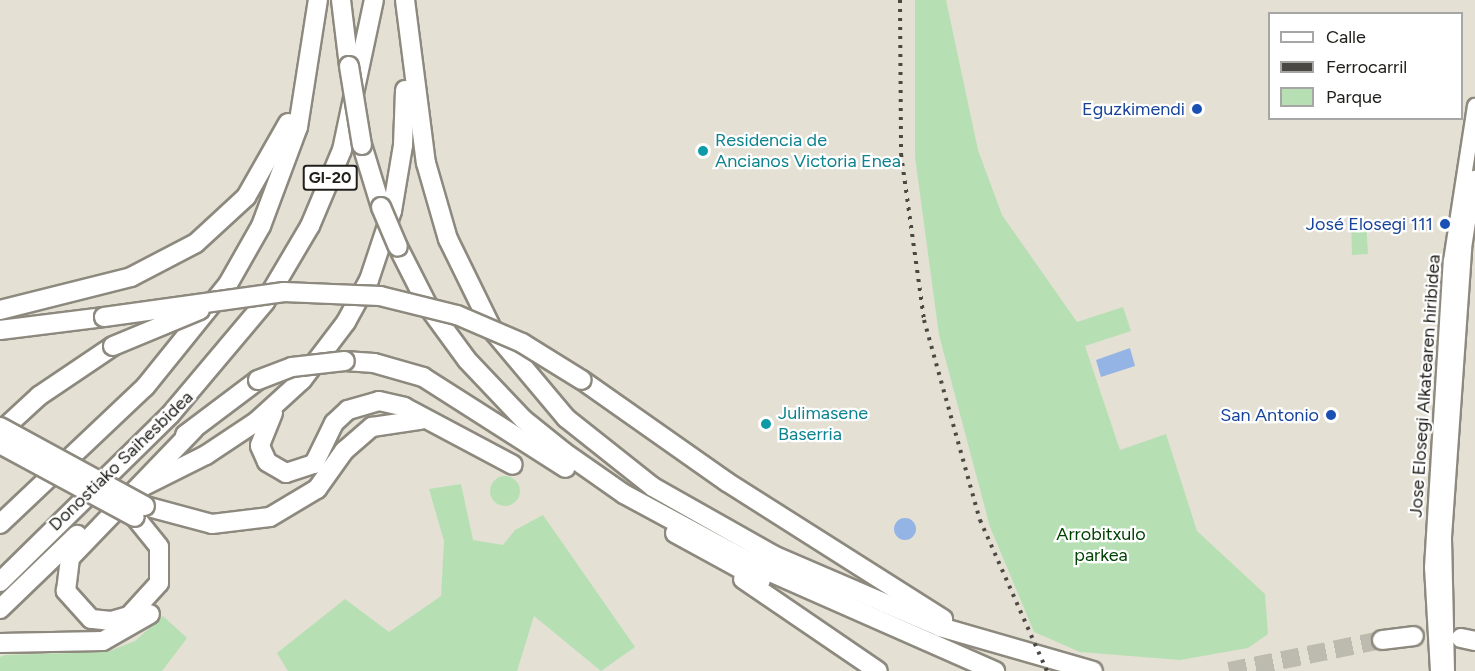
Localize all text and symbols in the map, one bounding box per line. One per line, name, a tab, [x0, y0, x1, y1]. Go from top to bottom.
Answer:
legend	[1268, 12, 1463, 120]
text: Calle	[1326, 26, 1366, 48]
text: Ferrocarril	[1326, 56, 1407, 78]
text: Parque	[1326, 86, 1382, 108]
place label: Eguzkimendi	[1082, 98, 1185, 120]
marker: Eguzkimendi	[1190, 102, 1204, 116]
place label: Residencia de Ancianos Victoria Enea	[715, 130, 901, 172]
marker: Residencia de Ancianos Victoria Enea	[696, 144, 710, 158]
road number: GI-20	[302, 165, 358, 191]
place label: José Elosegi 111	[1306, 213, 1433, 235]
marker: José Elosegi 111	[1438, 217, 1452, 231]
street label: Jose Elosegi Alkatearen hiribidea	[1405, 254, 1445, 518]
street label: Donostiako Saihesbidea	[44, 386, 198, 536]
place label: Julimasene Baserria	[778, 403, 868, 446]
place label: San Antonio	[1220, 404, 1319, 426]
marker: San Antonio	[1324, 408, 1338, 422]
marker: Julimasene Baserria	[759, 417, 773, 431]
park label: Arrobitxulo parkea	[1056, 524, 1146, 566]

